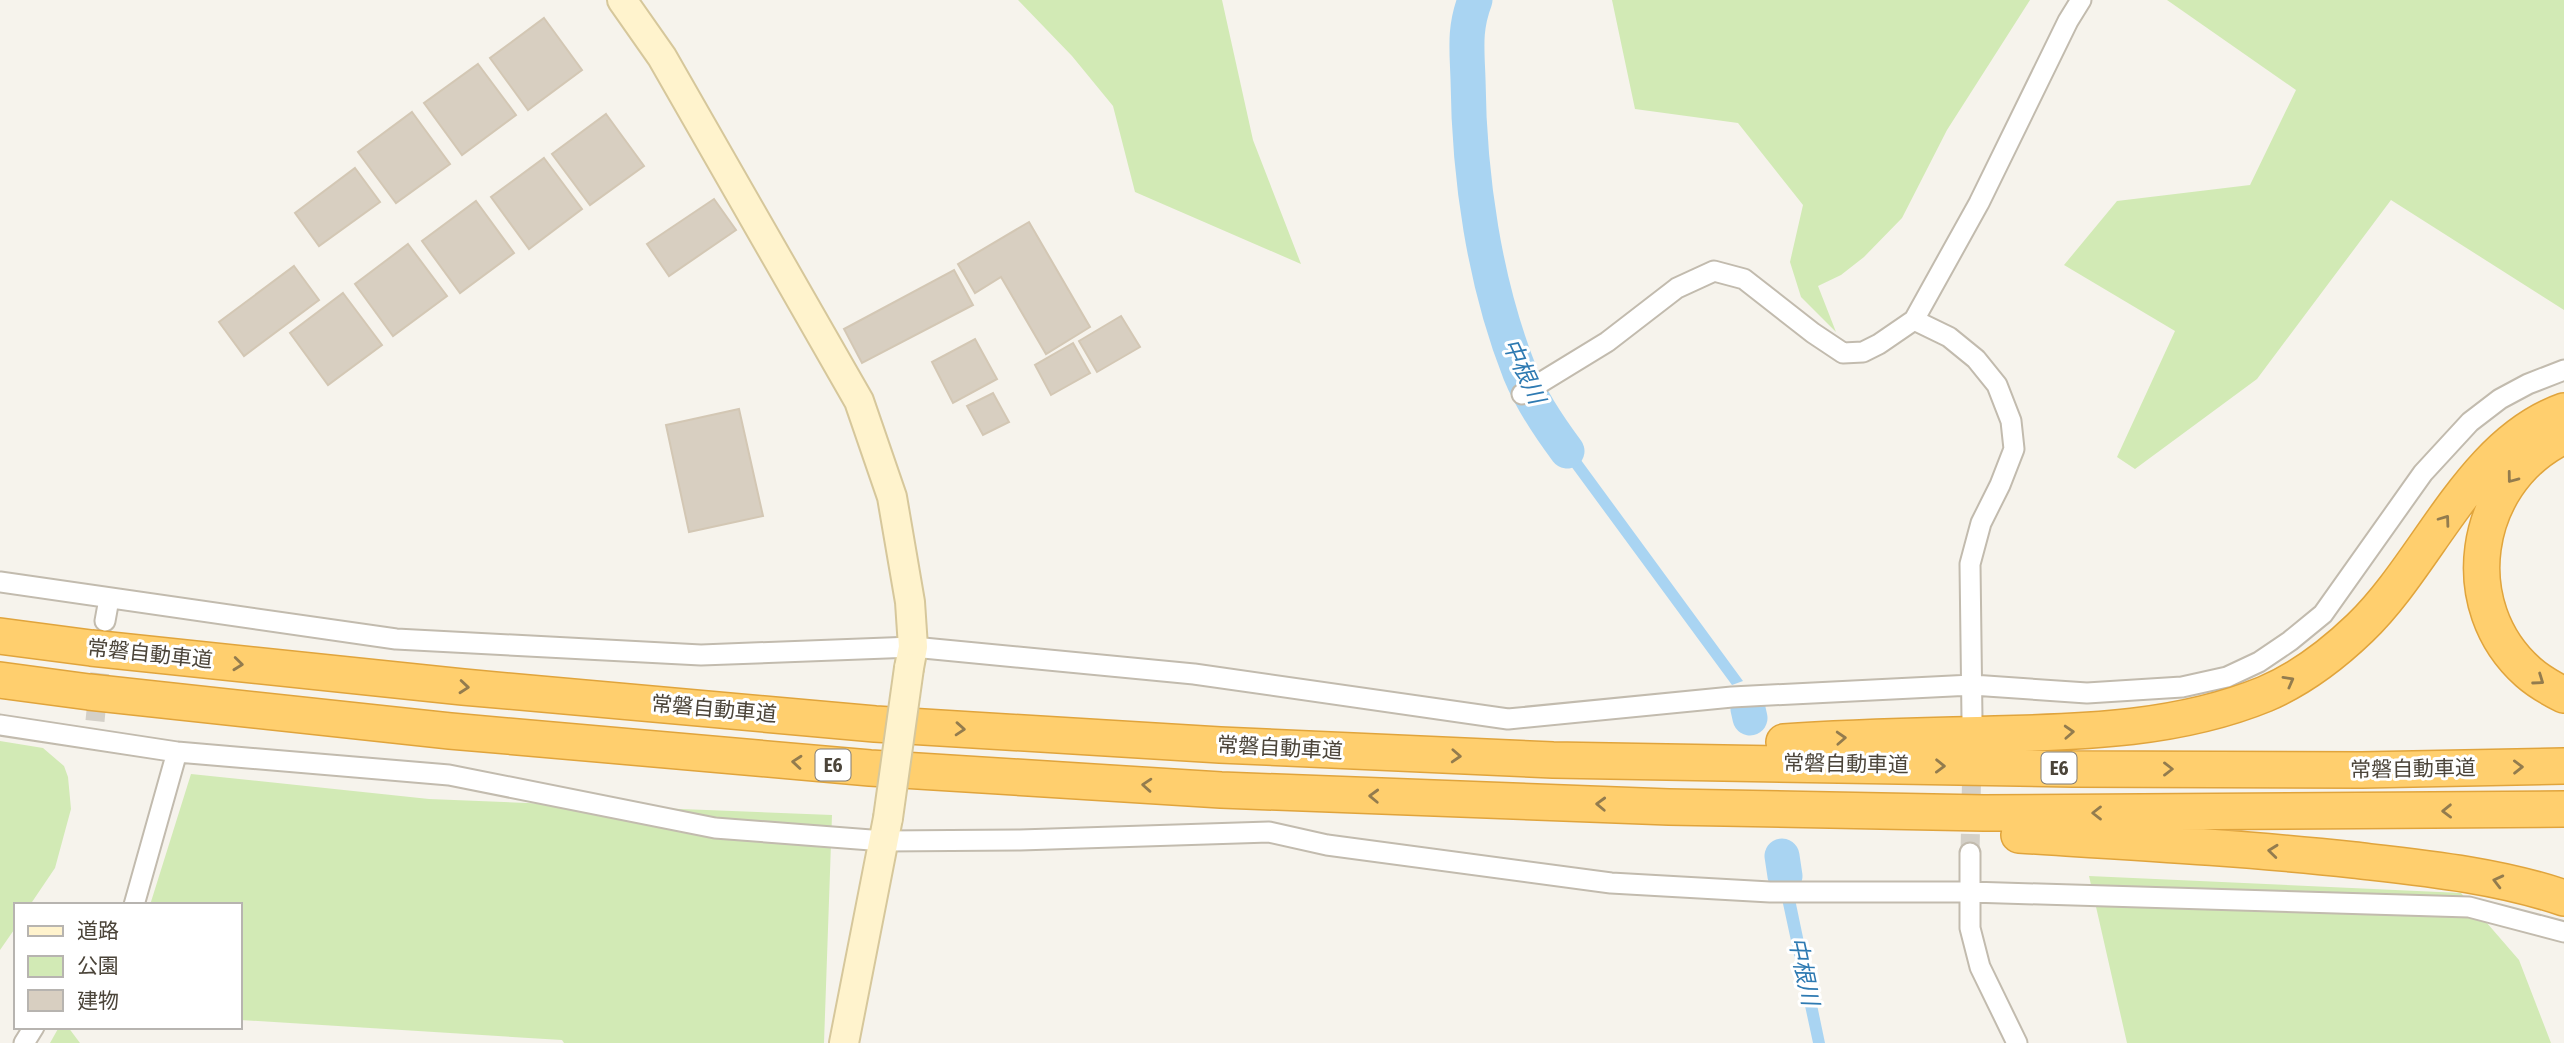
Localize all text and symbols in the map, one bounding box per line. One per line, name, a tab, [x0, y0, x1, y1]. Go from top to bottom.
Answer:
water label: 中根川	[1497, 334, 1553, 411]
one-way arrow	[2508, 471, 2520, 483]
one-way arrow	[2437, 515, 2449, 528]
street label: 常磐自動車道	[86, 634, 214, 674]
one-way arrow	[232, 656, 244, 671]
one-way arrow	[2531, 672, 2544, 684]
one-way arrow	[2281, 676, 2294, 689]
one-way arrow	[459, 679, 470, 694]
street label: 常磐自動車道	[650, 691, 778, 727]
one-way arrow	[954, 721, 965, 736]
one-way arrow	[2063, 725, 2074, 740]
one-way arrow	[1836, 731, 1847, 746]
street label: 常磐自動車道	[1216, 732, 1344, 764]
one-way arrow	[1451, 748, 1462, 763]
road number: E6	[816, 750, 850, 780]
street label: 常磐自動車道	[1783, 750, 1909, 778]
road number: E6	[2042, 752, 2076, 783]
one-way arrow	[792, 755, 803, 770]
street label: 常磐自動車道	[2350, 755, 2476, 783]
one-way arrow	[1935, 758, 1946, 773]
one-way arrow	[2513, 759, 2523, 775]
one-way arrow	[2163, 761, 2173, 777]
one-way arrow	[1141, 778, 1152, 793]
one-way arrow	[1368, 788, 1379, 803]
one-way arrow	[1595, 797, 1606, 812]
one-way arrow	[2441, 803, 2452, 819]
one-way arrow	[2091, 805, 2102, 821]
one-way arrow	[2267, 844, 2278, 859]
one-way arrow	[2492, 874, 2504, 889]
legend	[14, 903, 242, 1029]
text: 道路	[77, 918, 119, 944]
water label: 中根川	[1783, 934, 1825, 1011]
text: 公園	[77, 953, 119, 979]
text: 建物	[77, 988, 119, 1014]

